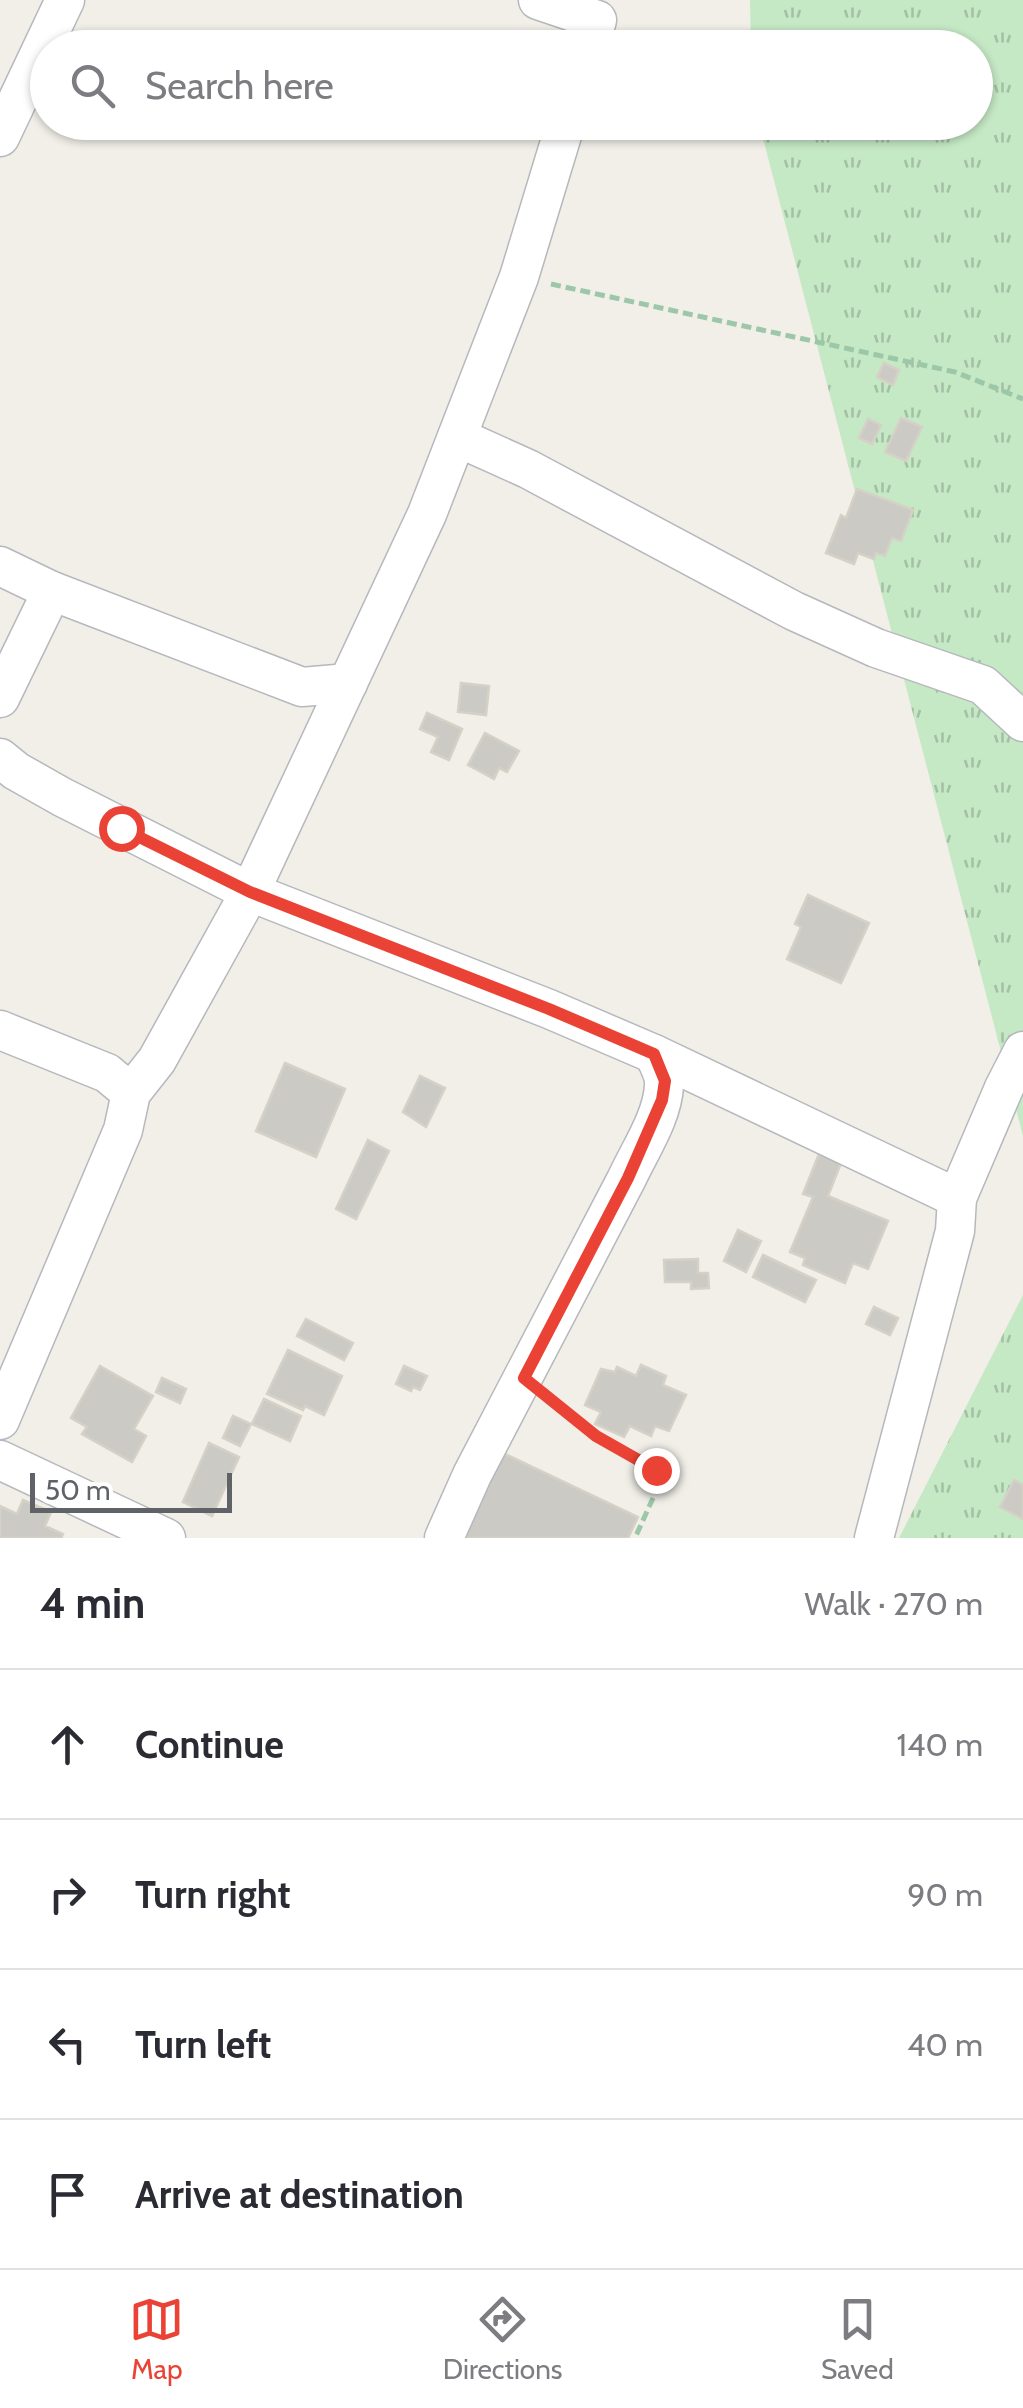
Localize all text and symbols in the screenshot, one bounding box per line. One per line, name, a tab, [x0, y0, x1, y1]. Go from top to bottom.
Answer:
search box	[30, 30, 993, 140]
icon: search	[65, 58, 120, 113]
text: Search here	[145, 62, 334, 109]
route start	[99, 806, 145, 852]
route end	[634, 1448, 680, 1494]
scale bar	[30, 1468, 232, 1512]
text: 50 m	[45, 1473, 111, 1507]
text: 4 min	[40, 1577, 145, 1629]
text: Walk · 270 m	[805, 1584, 983, 1623]
icon: ahead	[40, 1717, 95, 1772]
text: Continue	[135, 1721, 284, 1768]
text: 140 m	[896, 1725, 983, 1764]
icon: right	[40, 1867, 95, 1922]
text: Turn right	[135, 1871, 291, 1918]
text: 90 m	[907, 1875, 983, 1914]
icon: left	[40, 2017, 95, 2072]
text: Turn left	[135, 2021, 271, 2068]
text: 40 m	[907, 2025, 983, 2064]
icon: arrive	[40, 2167, 95, 2222]
text: Arrive at destination	[135, 2171, 464, 2218]
tab: Map	[129, 2292, 184, 2386]
tab: Directions	[443, 2292, 562, 2386]
tab: Saved	[821, 2292, 894, 2386]

